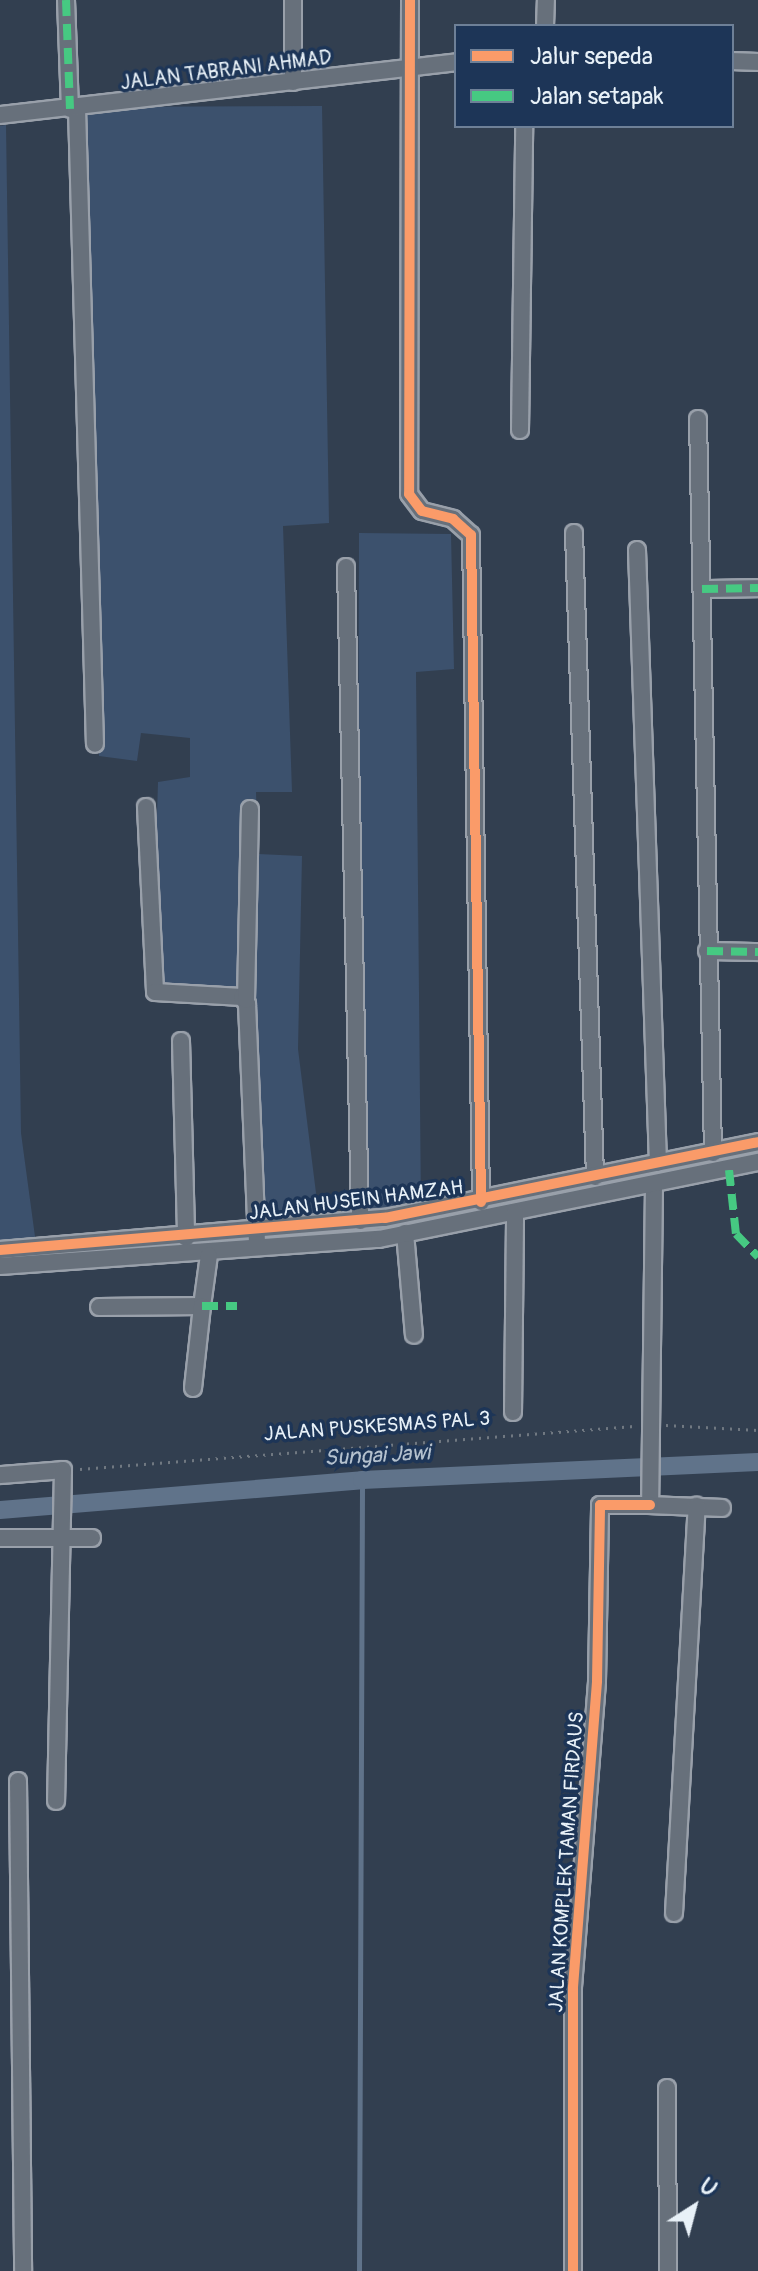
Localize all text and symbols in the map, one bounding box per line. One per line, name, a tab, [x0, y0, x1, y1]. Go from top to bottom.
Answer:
legend	[454, 24, 734, 128]
text: Jalur sepeda	[530, 42, 653, 71]
street label: JALAN TABRANI AHMAD	[119, 45, 333, 95]
text: Jalan setapak	[530, 82, 664, 111]
street label: JALAN HUSEIN HAMZAH	[248, 1175, 464, 1225]
street label: JALAN PUSKESMAS PAL 3	[263, 1406, 491, 1446]
water label: Sungai Jawi	[323, 1440, 431, 1472]
street label: JALAN KOMPLEK TAMAN FIRDAUS	[544, 1711, 588, 2013]
north arrow	[654, 2167, 734, 2247]
text: U	[694, 2172, 722, 2203]

